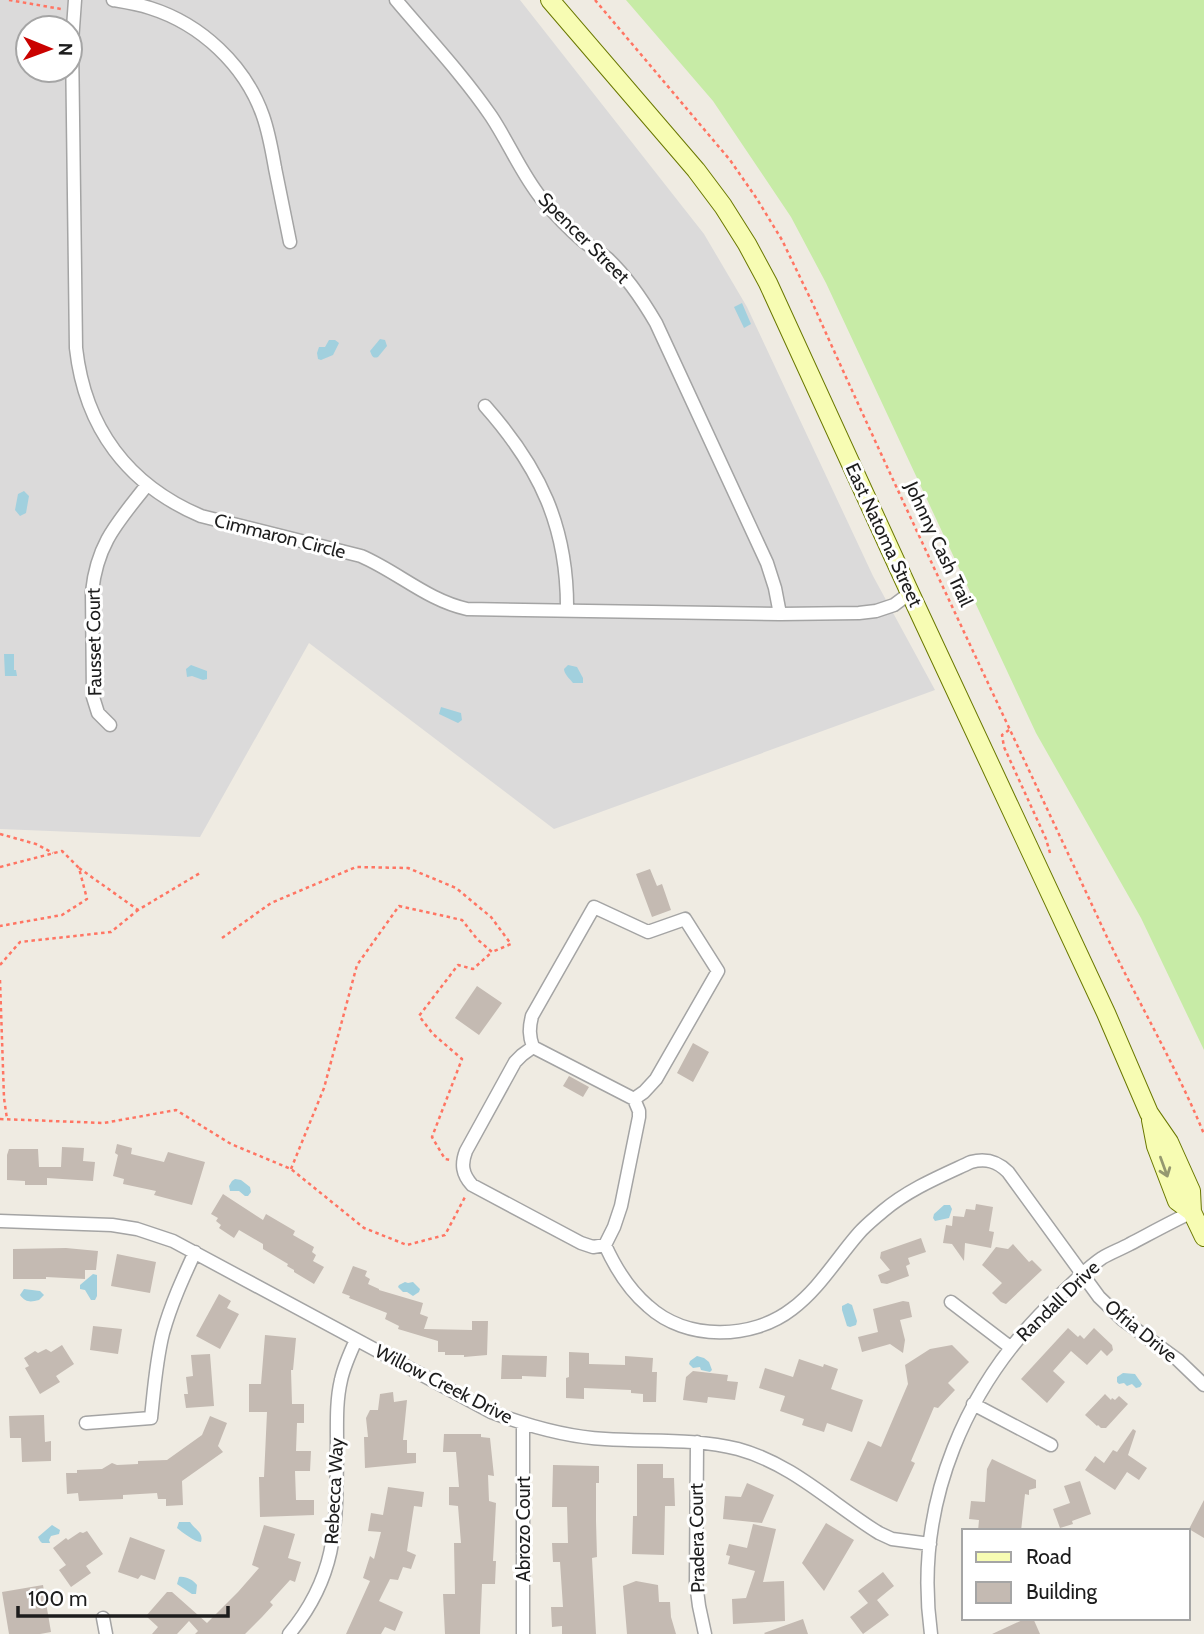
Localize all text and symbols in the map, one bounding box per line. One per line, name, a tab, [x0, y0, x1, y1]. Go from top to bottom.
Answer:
north arrow	[14, 14, 84, 84]
text: N	[54, 42, 77, 56]
street label: Spencer Street	[534, 188, 635, 289]
street label: East Natoma Street	[841, 459, 928, 611]
street label: Johnny Cash Trail	[900, 477, 978, 611]
street label: Cimmaron Circle	[212, 509, 348, 564]
street label: Fausset Court	[82, 587, 106, 696]
one-way arrow	[1159, 1155, 1171, 1177]
street label: Randall Drive	[1012, 1256, 1105, 1346]
street label: Ofria Drive	[1100, 1295, 1182, 1367]
street label: Willow Creek Drive	[371, 1339, 517, 1429]
street label: Rebecca Way	[320, 1436, 348, 1545]
street label: Abrozo Court	[512, 1475, 535, 1582]
street label: Pradera Court	[685, 1482, 709, 1593]
legend	[962, 1529, 1190, 1620]
text: Road	[1026, 1544, 1072, 1569]
scale bar	[18, 1574, 228, 1618]
text: Building	[1026, 1579, 1098, 1604]
text: 100 m	[28, 1586, 87, 1611]

